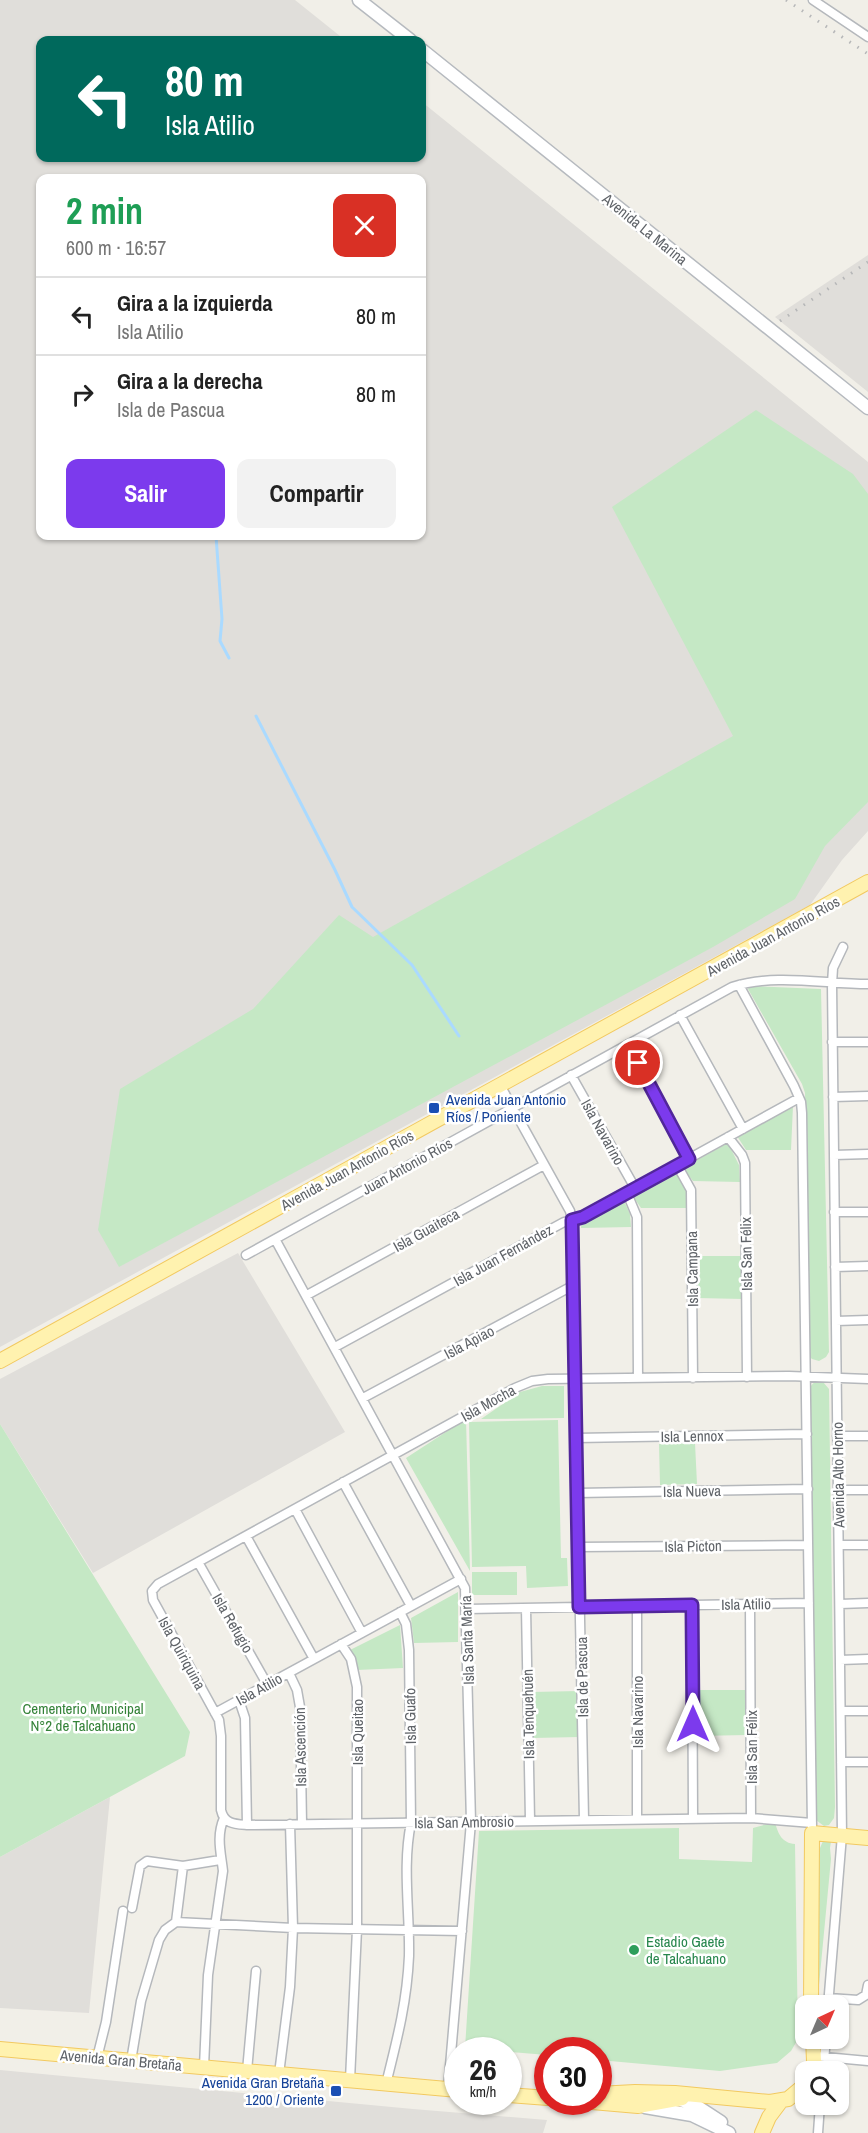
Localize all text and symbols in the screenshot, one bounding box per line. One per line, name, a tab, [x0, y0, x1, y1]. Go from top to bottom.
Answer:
text: 80 m	[165, 53, 244, 109]
icon: left	[66, 60, 144, 138]
text: Isla Atilio	[165, 107, 255, 143]
text: 2 min	[66, 187, 143, 235]
street label: Avenida La Marina	[597, 188, 692, 270]
button: close	[333, 194, 396, 257]
text: 600 m · 16:57	[66, 234, 166, 261]
text: Gira a la izquierda	[117, 288, 272, 318]
icon: left	[66, 300, 99, 333]
text: 80 m	[356, 301, 396, 331]
text: Isla Atilio	[117, 318, 184, 345]
text: Gira a la derecha	[117, 366, 262, 396]
icon: right	[66, 378, 99, 411]
text: 80 m	[356, 379, 396, 409]
text: Isla de Pascua	[117, 396, 225, 423]
button: Salir	[66, 459, 225, 528]
button: Compartir	[237, 459, 396, 528]
street label: Avenida Juan Antonio Ríos	[702, 891, 843, 982]
pin	[612, 1037, 663, 1088]
icon: arrive	[621, 1046, 654, 1079]
place label: Avenida Juan Antonio Ríos / Poniente	[445, 1089, 566, 1127]
street label: Isla Navarino	[576, 1095, 630, 1169]
marker: Avenida Juan Antonio Ríos / Poniente	[427, 1101, 441, 1115]
street label: Avenida Juan Antonio Ríos	[276, 1125, 417, 1216]
street label: Juan Antonio Ríos	[358, 1132, 456, 1200]
street label: Isla Guaiteca	[389, 1203, 463, 1257]
street label: Isla San Félix	[735, 1216, 757, 1291]
street label: Isla Juan Fernández	[449, 1219, 557, 1291]
street label: Isla Campana	[681, 1231, 703, 1307]
street label: Isla Apiao	[440, 1320, 498, 1364]
street label: Isla Mocha	[457, 1379, 519, 1427]
street label: Avenida Alto Horno	[827, 1422, 849, 1529]
street label: Isla Lennox	[660, 1425, 724, 1447]
street label: Isla Nueva	[663, 1480, 721, 1502]
street label: Isla Picton	[664, 1535, 722, 1557]
street label: Isla Refugio	[207, 1589, 259, 1657]
street label: Isla Atilio	[721, 1593, 771, 1615]
street label: Isla Santa María	[455, 1595, 479, 1685]
street label: Isla Quiriquina	[153, 1613, 211, 1694]
street label: Isla de Pascua	[571, 1636, 593, 1718]
street label: Isla Atilio	[232, 1668, 286, 1710]
street label: Isla Tenquehuén	[517, 1669, 539, 1759]
street label: Isla Navarino	[627, 1676, 648, 1748]
street label: Isla Guafo	[399, 1688, 421, 1744]
position arrow	[661, 1692, 725, 1756]
park label: Cementerio Municipal N°2 de Talcahuano	[22, 1698, 144, 1736]
street label: Isla Queitao	[347, 1699, 368, 1765]
street label: Isla Ascención	[289, 1707, 311, 1787]
street label: Isla San Félix	[741, 1709, 762, 1784]
street label: Isla San Ambrosio	[414, 1811, 514, 1833]
place label: Estadio Gaete de Talcahuano	[646, 1931, 726, 1969]
marker: Estadio Gaete de Talcahuano	[627, 1943, 641, 1957]
north arrow	[795, 1995, 849, 2049]
map controls	[795, 1995, 849, 2115]
speed limit sign: 30	[534, 2037, 612, 2115]
street label: Avenida Gran Bretaña	[58, 2044, 183, 2076]
text: 26	[469, 2049, 497, 2089]
button: search	[795, 2061, 849, 2115]
place label: Avenida Gran Bretaña 1200 / Oriente	[201, 2072, 324, 2110]
text: km/h	[470, 2081, 496, 2102]
marker: Avenida Gran Bretaña 1200 / Oriente	[329, 2084, 343, 2098]

